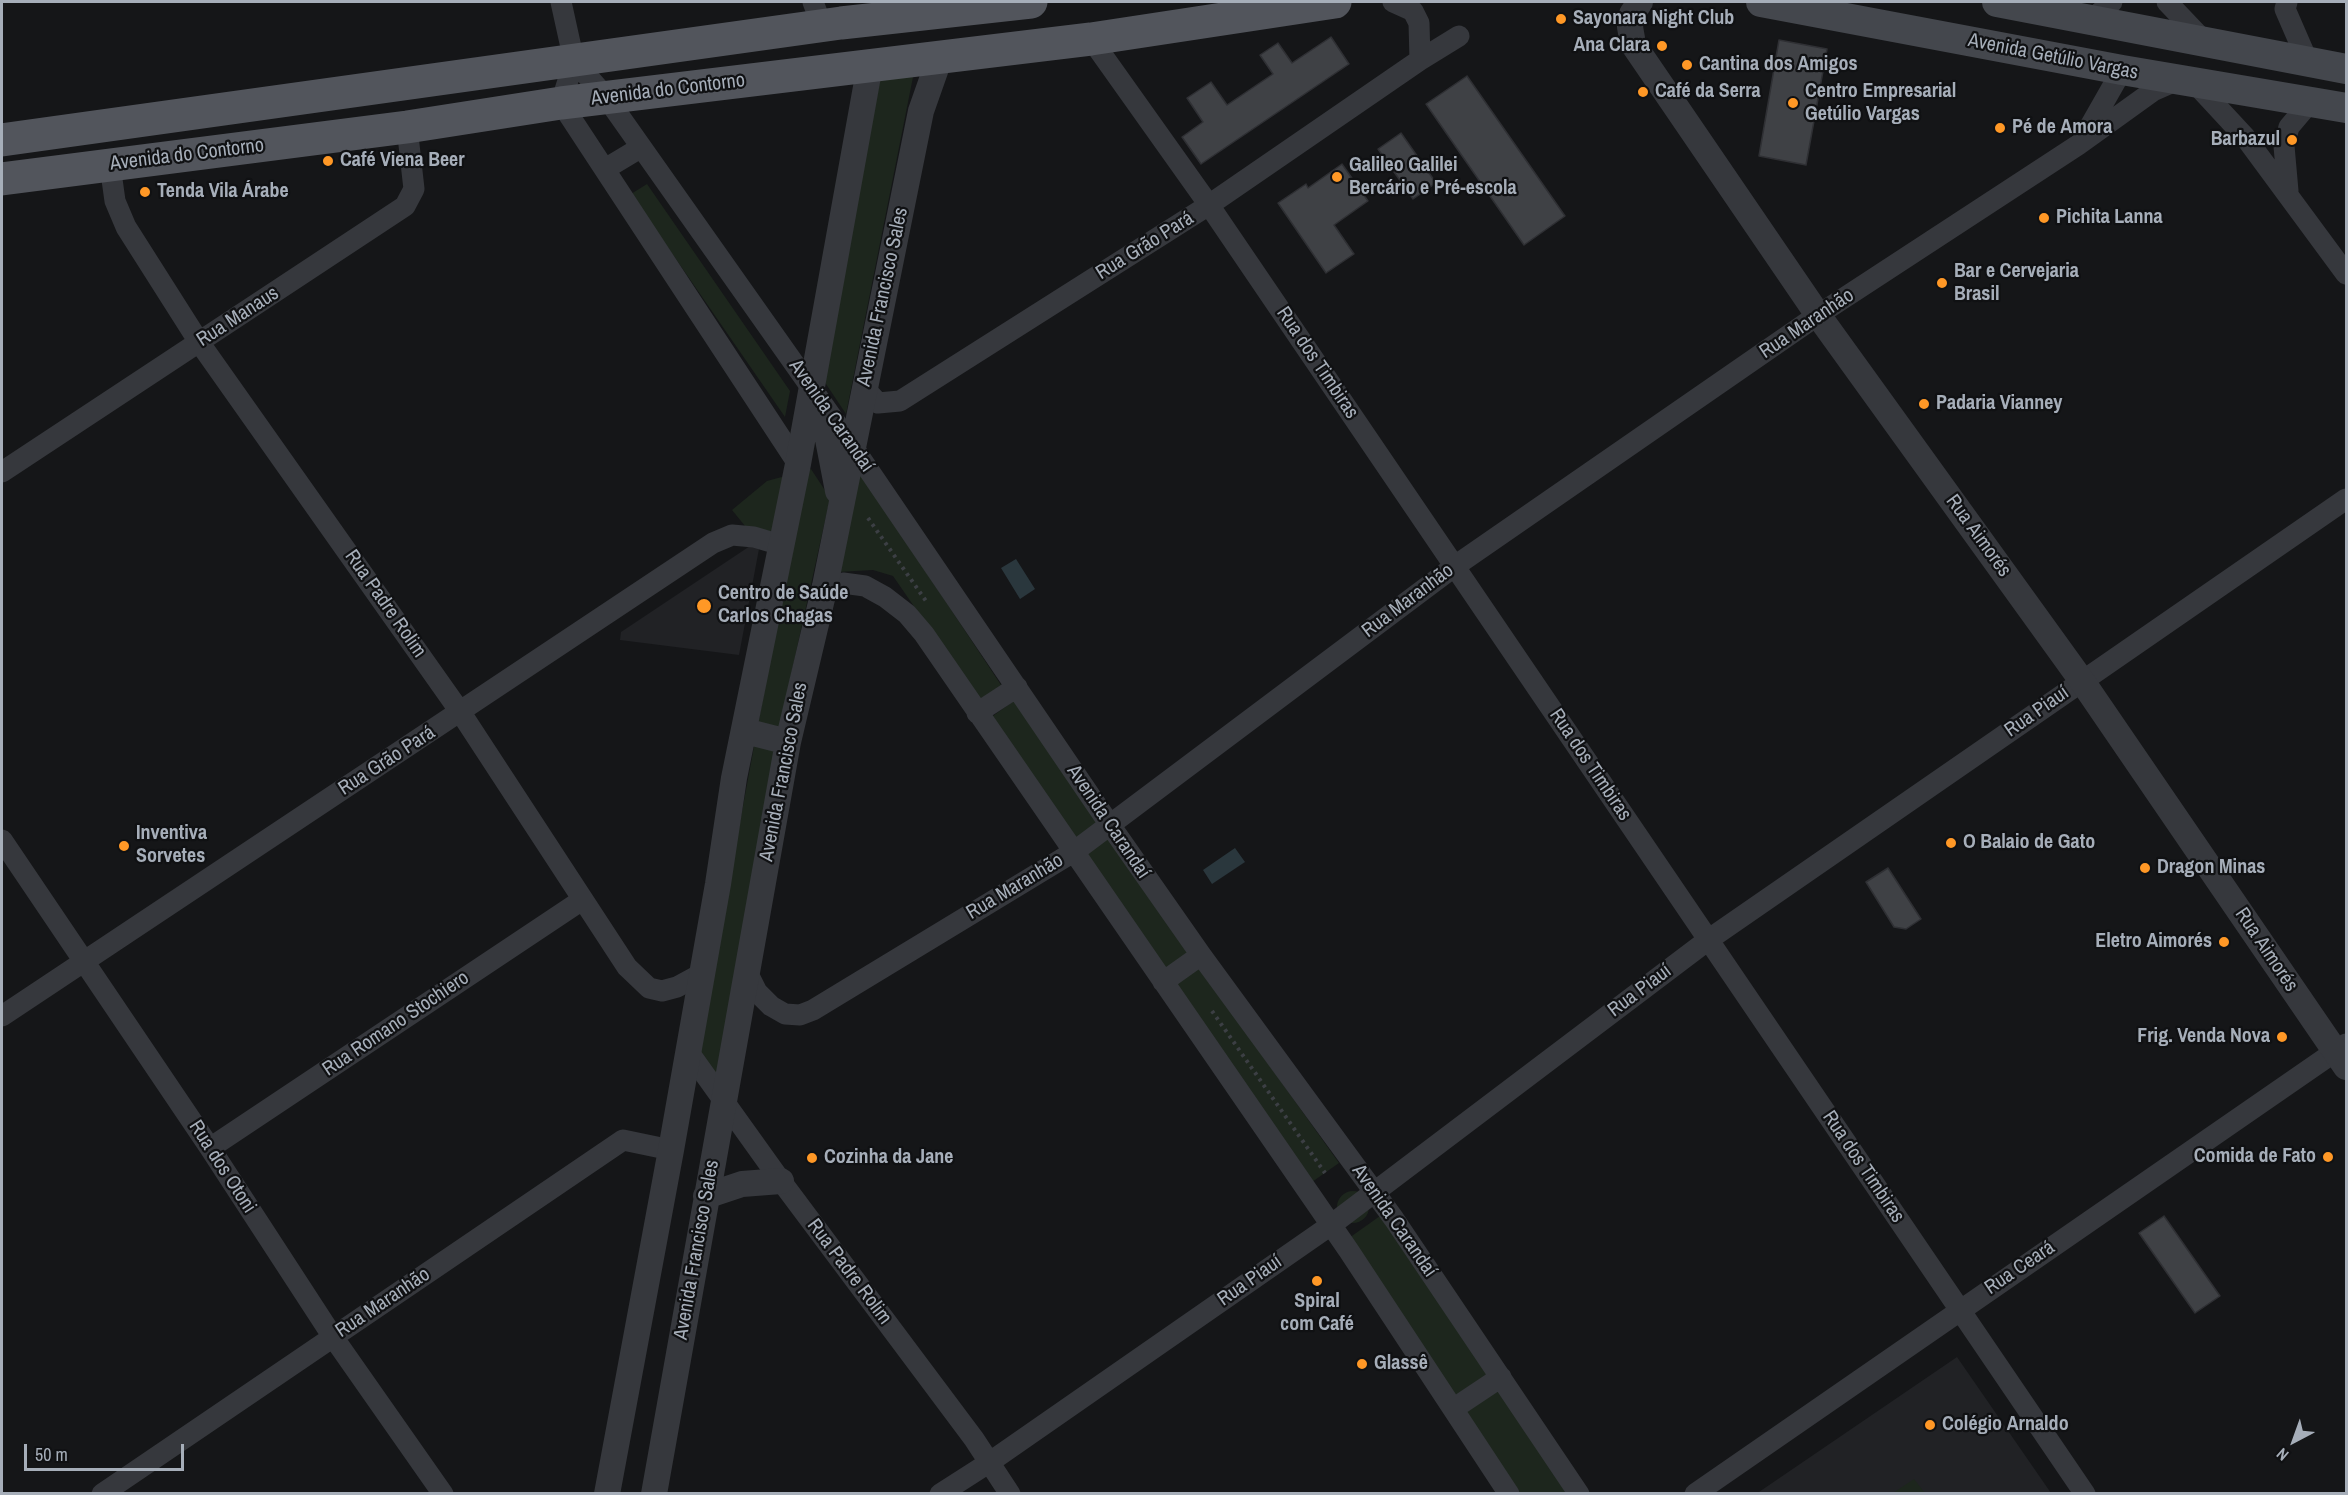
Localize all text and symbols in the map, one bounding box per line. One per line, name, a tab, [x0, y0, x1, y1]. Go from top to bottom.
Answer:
place label: Sayonara Night Club	[1573, 7, 1734, 31]
marker: Sayonara Night Club	[1554, 12, 1568, 26]
street label: Avenida Getúlio Vargas	[1966, 29, 2140, 85]
place label: Ana Clara	[1573, 34, 1650, 58]
marker: Ana Clara	[1655, 39, 1669, 53]
place label: Cantina dos Amigos	[1699, 53, 1858, 77]
marker: Cantina dos Amigos	[1680, 58, 1694, 72]
street label: Avenida do Contorno	[590, 69, 746, 111]
place label: Café da Serra	[1655, 80, 1761, 104]
place label: Centro Empresarial Getúlio Vargas	[1805, 80, 1956, 127]
marker: Café da Serra	[1636, 85, 1650, 99]
marker: Centro Empresarial Getúlio Vargas	[1786, 96, 1800, 110]
place label: Pé de Amora	[2012, 116, 2112, 140]
marker: Pé de Amora	[1993, 121, 2007, 135]
place label: Barbazul	[2211, 128, 2280, 152]
marker: Barbazul	[2285, 133, 2299, 147]
street label: Avenida do Contorno	[109, 134, 265, 176]
place label: Café Viena Beer	[340, 149, 465, 173]
marker: Café Viena Beer	[321, 154, 335, 168]
place label: Galileo Galilei Bercário e Pré-escola	[1349, 154, 1517, 201]
marker: Galileo Galilei Bercário e Pré-escola	[1330, 170, 1344, 184]
place label: Tenda Vila Árabe	[157, 180, 289, 204]
marker: Tenda Vila Árabe	[138, 185, 152, 199]
street label: Avenida Francisco Sales	[852, 205, 914, 389]
place label: Pichita Lanna	[2056, 206, 2163, 230]
street label: Rua Grão Pará	[1092, 207, 1198, 285]
marker: Pichita Lanna	[2037, 211, 2051, 225]
place label: Bar e Cervejaria Brasil	[1954, 260, 2079, 307]
marker: Bar e Cervejaria Brasil	[1935, 276, 1949, 290]
street label: Rua Manaus	[192, 282, 284, 352]
street label: Rua Maranhão	[1755, 284, 1859, 364]
street label: Rua dos Timbiras	[1271, 302, 1363, 424]
street label: Avenida Carandaí	[783, 355, 879, 477]
place label: Padaria Vianney	[1936, 392, 2062, 416]
marker: Padaria Vianney	[1917, 397, 1931, 411]
street label: Rua Aimorés	[1940, 490, 2016, 582]
street label: Rua Padre Rolim	[339, 546, 431, 662]
street label: Rua Maranhão	[1357, 559, 1459, 643]
place label: Centro de Saúde Carlos Chagas	[718, 582, 848, 629]
marker: Centro de Saúde Carlos Chagas	[695, 597, 713, 615]
street label: Avenida Francisco Sales	[755, 680, 813, 864]
street label: Rua Piauí	[2000, 681, 2074, 743]
street label: Rua dos Timbiras	[1544, 704, 1636, 826]
street label: Rua Grão Pará	[334, 721, 440, 801]
street label: Avenida Carandaí	[1061, 761, 1155, 883]
place label: Inventiva Sorvetes	[136, 822, 207, 869]
place label: O Balaio de Gato	[1963, 831, 2095, 855]
marker: O Balaio de Gato	[1944, 836, 1958, 850]
marker: Inventiva Sorvetes	[117, 839, 131, 853]
street label: Rua Maranhão	[962, 849, 1068, 925]
place label: Dragon Minas	[2157, 856, 2265, 880]
marker: Dragon Minas	[2138, 861, 2152, 875]
street label: Rua Aimorés	[2229, 904, 2303, 996]
place label: Eletro Aimorés	[2095, 930, 2212, 954]
marker: Eletro Aimorés	[2217, 935, 2231, 949]
street label: Rua Piauí	[1604, 959, 1676, 1023]
street label: Rua Romano Stochiero	[318, 966, 474, 1082]
place label: Frig. Venda Nova	[2137, 1025, 2270, 1049]
marker: Frig. Venda Nova	[2275, 1030, 2289, 1044]
street label: Rua dos Timbiras	[1817, 1106, 1909, 1228]
street label: Rua dos Otoni	[183, 1116, 261, 1218]
place label: Comida de Fato	[2194, 1145, 2316, 1169]
place label: Cozinha da Jane	[824, 1146, 953, 1170]
marker: Comida de Fato	[2321, 1150, 2335, 1164]
marker: Cozinha da Jane	[805, 1151, 819, 1165]
street label: Avenida Francisco Sales	[669, 1158, 725, 1342]
street label: Avenida Carandaí	[1346, 1160, 1442, 1282]
street label: Rua Padre Rolim	[802, 1215, 896, 1329]
street label: Rua Ceará	[1980, 1236, 2060, 1300]
street label: Rua Piauí	[1213, 1250, 1287, 1312]
street label: Rua Maranhão	[331, 1263, 435, 1343]
marker: Spiral com Café	[1310, 1274, 1324, 1288]
place label: Spiral com Café	[1280, 1290, 1354, 1337]
place label: Glassê	[1374, 1352, 1428, 1376]
marker: Glassê	[1355, 1357, 1369, 1371]
north arrow	[2264, 1411, 2324, 1471]
place label: Colégio Arnaldo	[1942, 1413, 2069, 1437]
marker: Colégio Arnaldo	[1923, 1418, 1937, 1432]
scale bar	[27, 1432, 188, 1470]
text: 50 m	[35, 1442, 68, 1467]
text: N	[2271, 1443, 2293, 1466]

